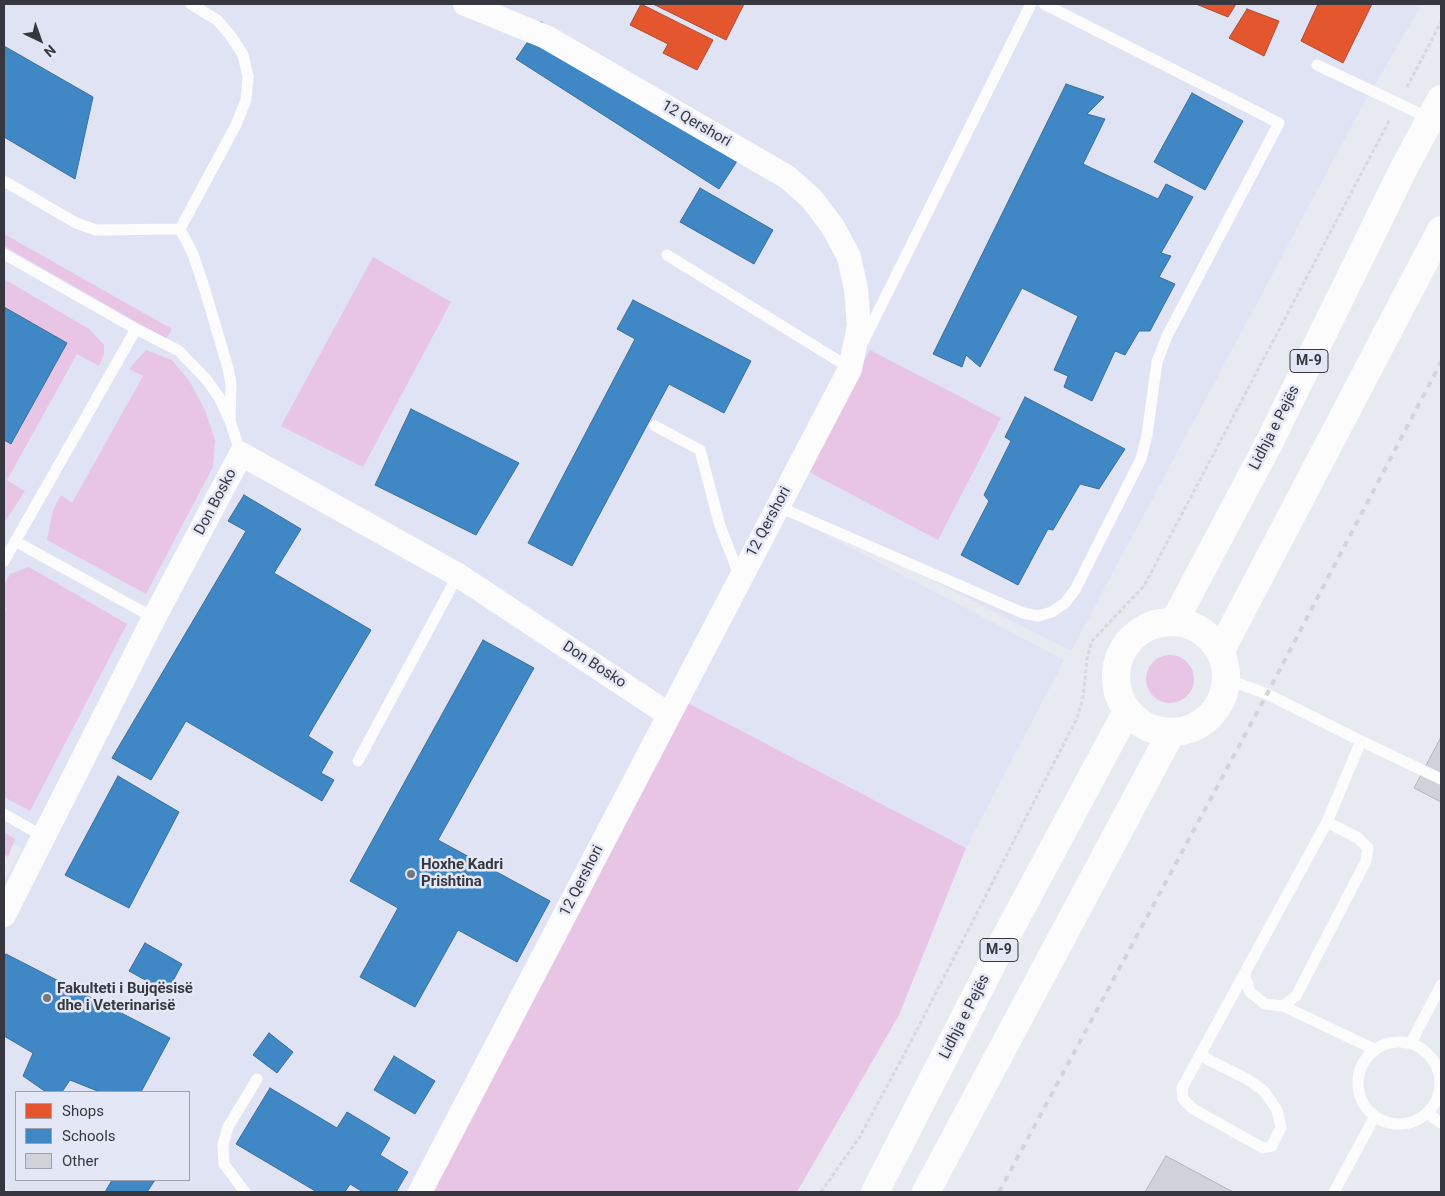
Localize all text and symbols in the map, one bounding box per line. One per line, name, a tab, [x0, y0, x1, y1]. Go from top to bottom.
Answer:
north arrow	[15, 15, 65, 65]
text: N	[41, 42, 59, 60]
street label: 12 Qershori	[658, 97, 734, 151]
road number: M-9	[1290, 350, 1328, 372]
street label: Lidhja e Pejës	[1246, 383, 1304, 473]
street label: Don Bosko	[191, 466, 241, 538]
street label: 12 Qershori	[743, 484, 795, 560]
street label: Don Bosko	[559, 638, 629, 692]
street label: 12 Qershori	[556, 843, 608, 919]
place label: Hoxhe Kadri Prishtina	[421, 856, 503, 891]
marker: Hoxhe Kadri Prishtina	[405, 868, 417, 880]
road number: M-9	[980, 938, 1018, 962]
street label: Lidhja e Pejës	[936, 972, 994, 1062]
place label: Fakulteti i Bujqësisë dhe i Veterinarisë	[57, 980, 193, 1015]
marker: Fakulteti i Bujqësisë dhe i Veterinarisë	[41, 992, 53, 1004]
legend	[15, 1091, 190, 1181]
text: Shops	[62, 1102, 104, 1120]
text: Schools	[62, 1127, 116, 1145]
text: Other	[62, 1152, 99, 1170]

